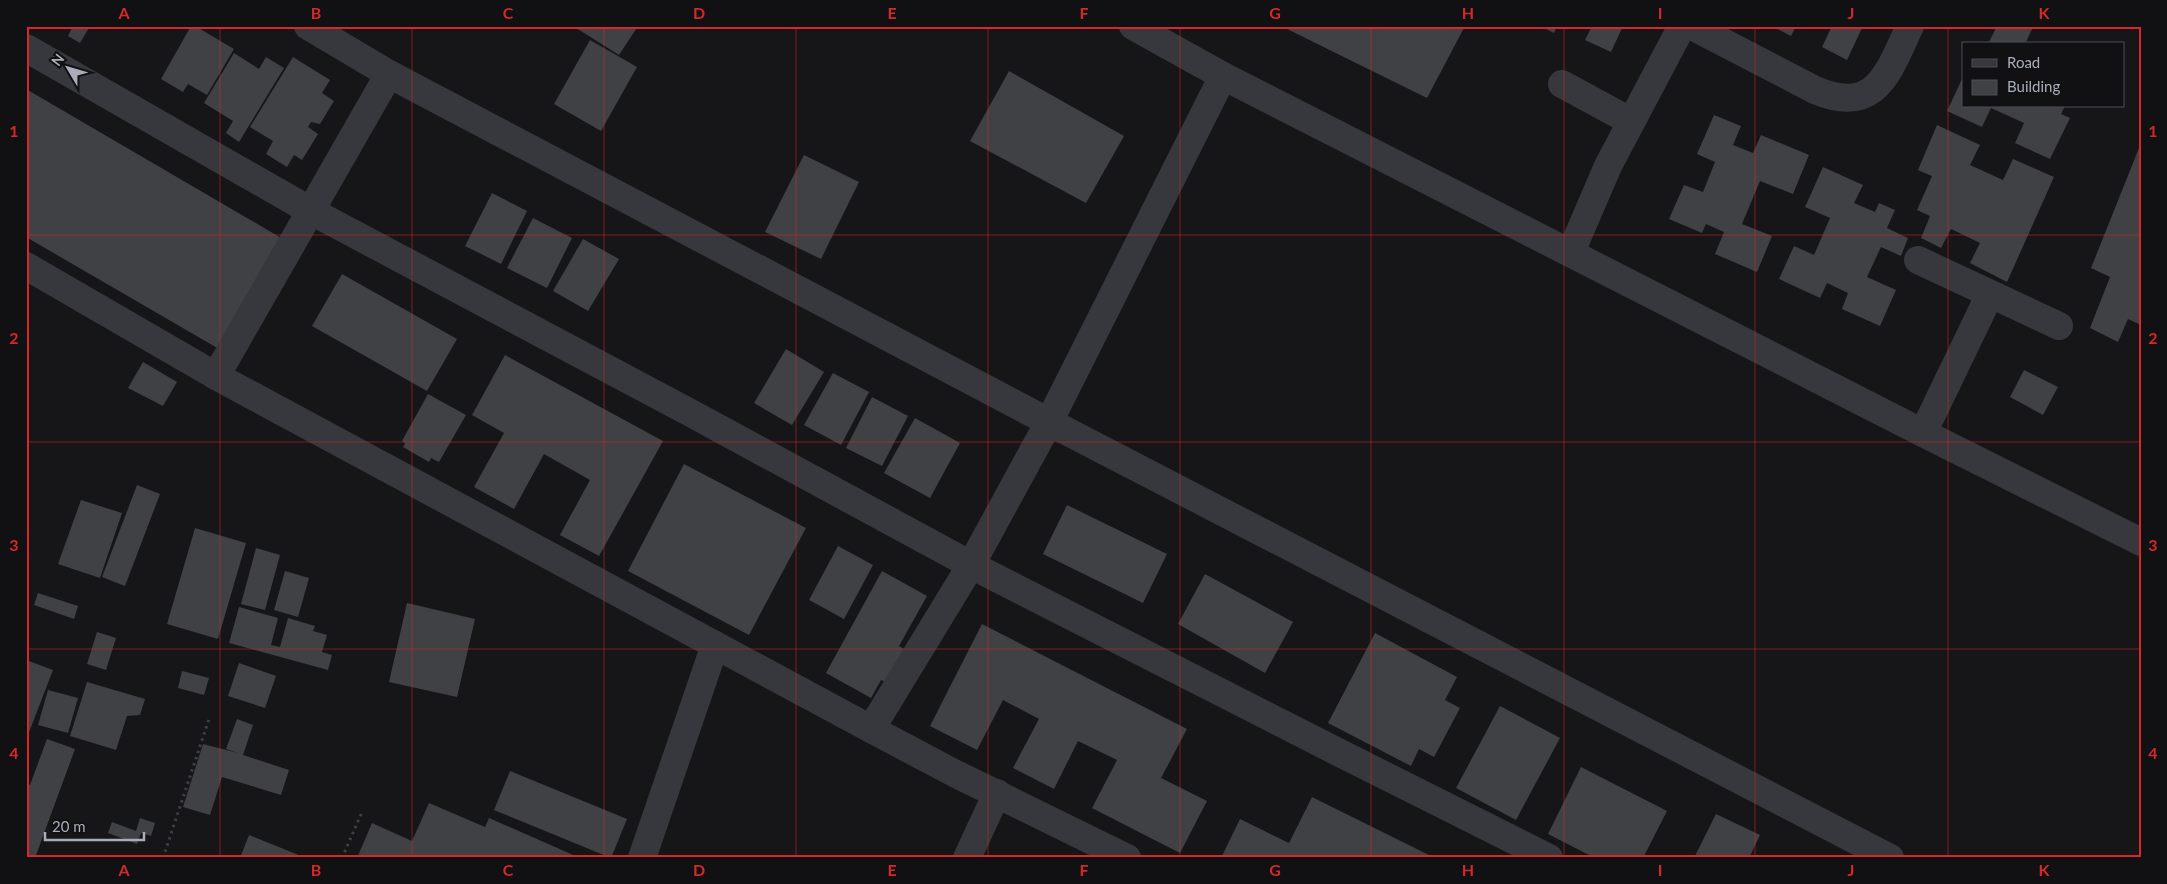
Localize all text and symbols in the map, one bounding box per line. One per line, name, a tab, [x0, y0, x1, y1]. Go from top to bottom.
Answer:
text: A	[117, 3, 130, 22]
text: B	[311, 3, 321, 22]
text: C	[503, 3, 514, 22]
text: D	[693, 3, 705, 22]
text: E	[887, 3, 897, 22]
text: F	[1079, 3, 1089, 22]
text: G	[1269, 3, 1281, 22]
text: H	[1462, 3, 1474, 22]
text: I	[1658, 3, 1662, 22]
text: J	[1848, 3, 1854, 22]
text: K	[2039, 3, 2051, 22]
north arrow	[42, 42, 92, 92]
legend	[1962, 42, 2124, 108]
text: N	[47, 50, 67, 69]
text: Road	[2007, 53, 2040, 71]
text: Building	[2007, 77, 2060, 95]
text: 1	[9, 121, 19, 140]
text: 1	[2148, 121, 2158, 140]
text: 2	[9, 328, 19, 347]
text: 2	[2148, 328, 2158, 347]
text: 3	[9, 535, 19, 554]
text: 3	[2148, 535, 2158, 554]
text: 4	[9, 743, 19, 762]
text: 4	[2148, 743, 2158, 762]
scale bar	[45, 809, 144, 841]
text: 20 m	[52, 817, 86, 835]
text: A	[117, 860, 130, 879]
text: B	[311, 860, 321, 879]
text: C	[503, 860, 514, 879]
text: D	[693, 860, 705, 879]
text: E	[887, 860, 897, 879]
text: F	[1079, 860, 1089, 879]
text: G	[1269, 860, 1281, 879]
text: H	[1462, 860, 1474, 879]
text: I	[1658, 860, 1662, 879]
text: J	[1848, 860, 1854, 879]
text: K	[2039, 860, 2051, 879]

